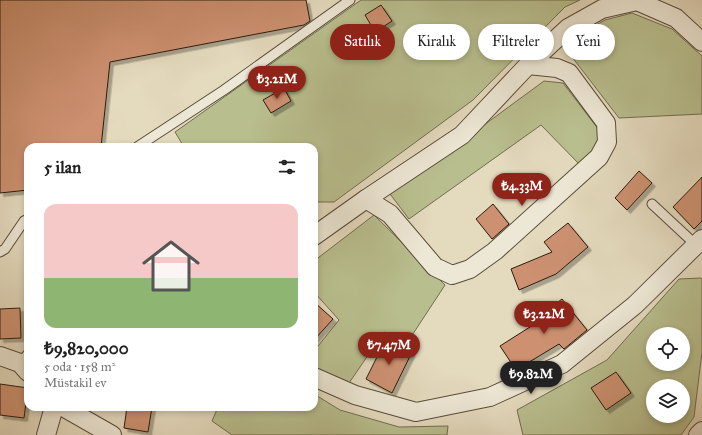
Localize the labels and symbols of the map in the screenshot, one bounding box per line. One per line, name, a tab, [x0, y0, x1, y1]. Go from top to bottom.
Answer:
pin: ₺3.21M	[244, 66, 310, 100]
pin: ₺4.33M	[489, 173, 555, 207]
pin: ₺3.22M	[511, 301, 577, 335]
pin: ₺7.47M	[356, 332, 422, 366]
pin: ₺9.82M	[498, 361, 564, 395]

